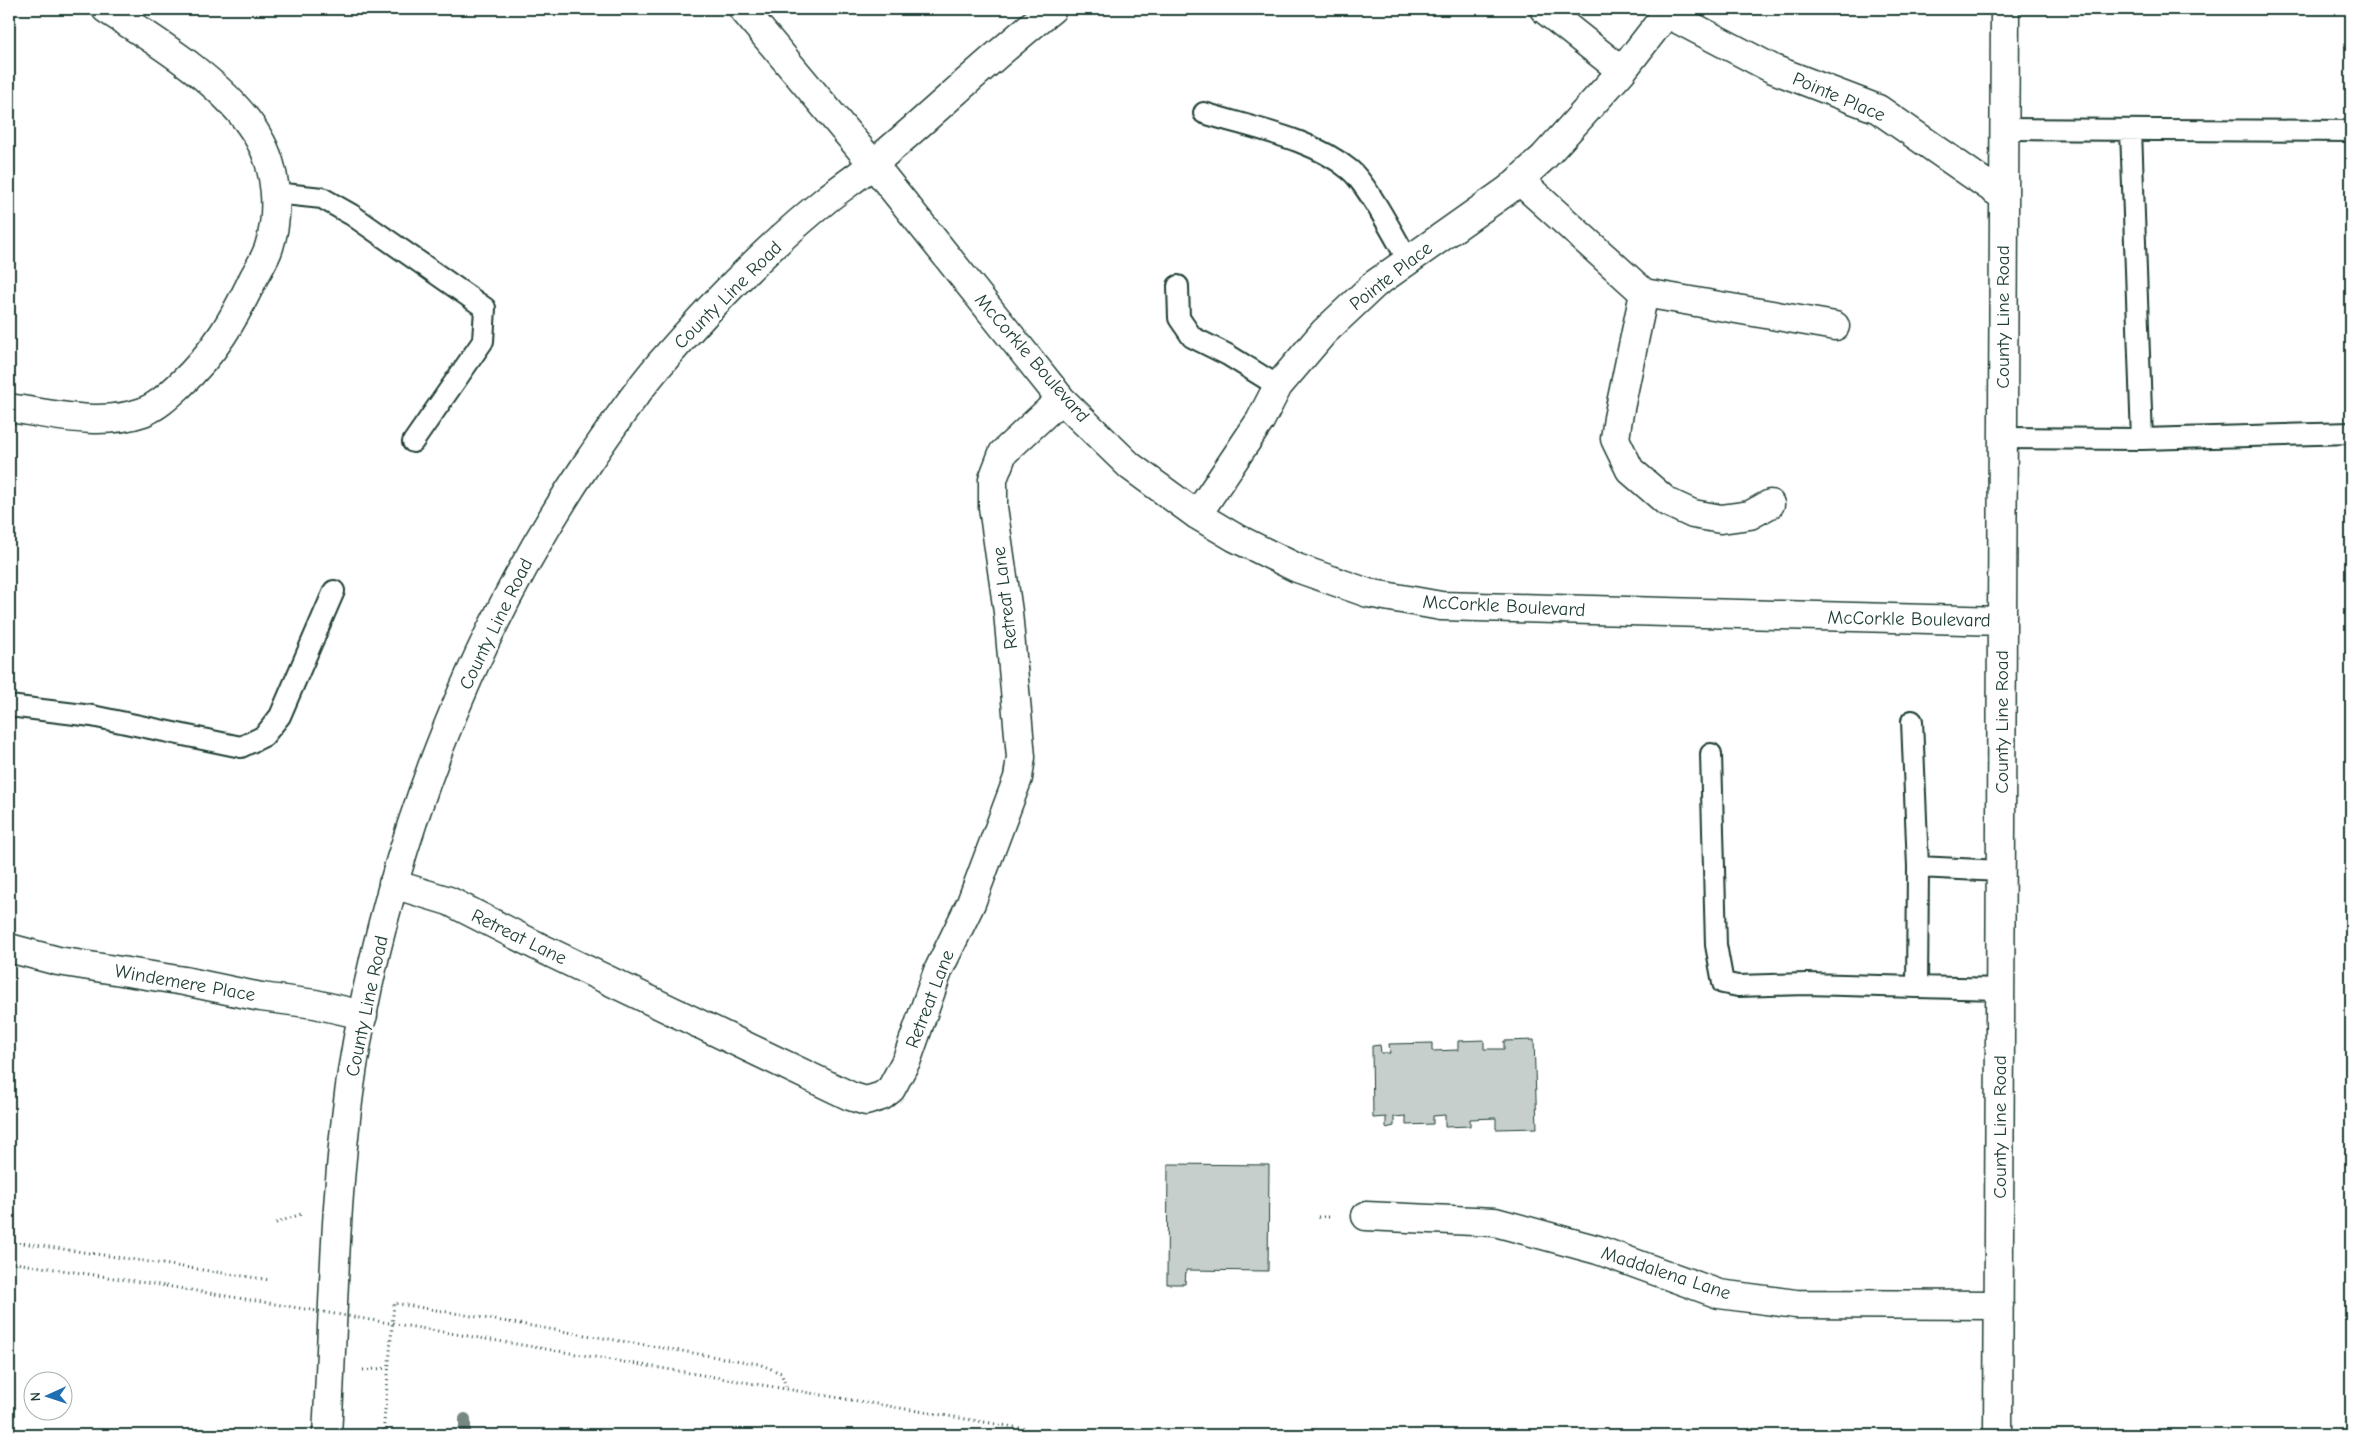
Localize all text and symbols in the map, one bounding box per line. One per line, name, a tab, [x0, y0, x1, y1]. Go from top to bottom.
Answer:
street label: Pointe Place	[1789, 68, 1889, 126]
street label: County Line Road	[670, 237, 786, 353]
street label: Pointe Place	[1345, 237, 1437, 315]
street label: County Line Road	[1992, 245, 2014, 389]
street label: McCorkle Boulevard	[970, 289, 1094, 427]
street label: Retreat Lane	[988, 545, 1022, 651]
street label: County Line Road	[455, 555, 537, 693]
street label: McCorkle Boulevard	[1422, 591, 1586, 621]
street label: McCorkle Boulevard	[1827, 607, 1991, 631]
street label: County Line Road	[1991, 650, 2013, 794]
street label: Retreat Lane	[468, 904, 570, 970]
street label: County Line Road	[341, 934, 393, 1078]
street label: Retreat Lane	[901, 947, 959, 1051]
street label: Windemere Place	[113, 960, 257, 1006]
street label: County Line Road	[1989, 1055, 2011, 1199]
street label: Maddalena Lane	[1598, 1242, 1734, 1304]
north arrow	[22, 1372, 72, 1422]
text: N	[27, 1392, 44, 1402]

